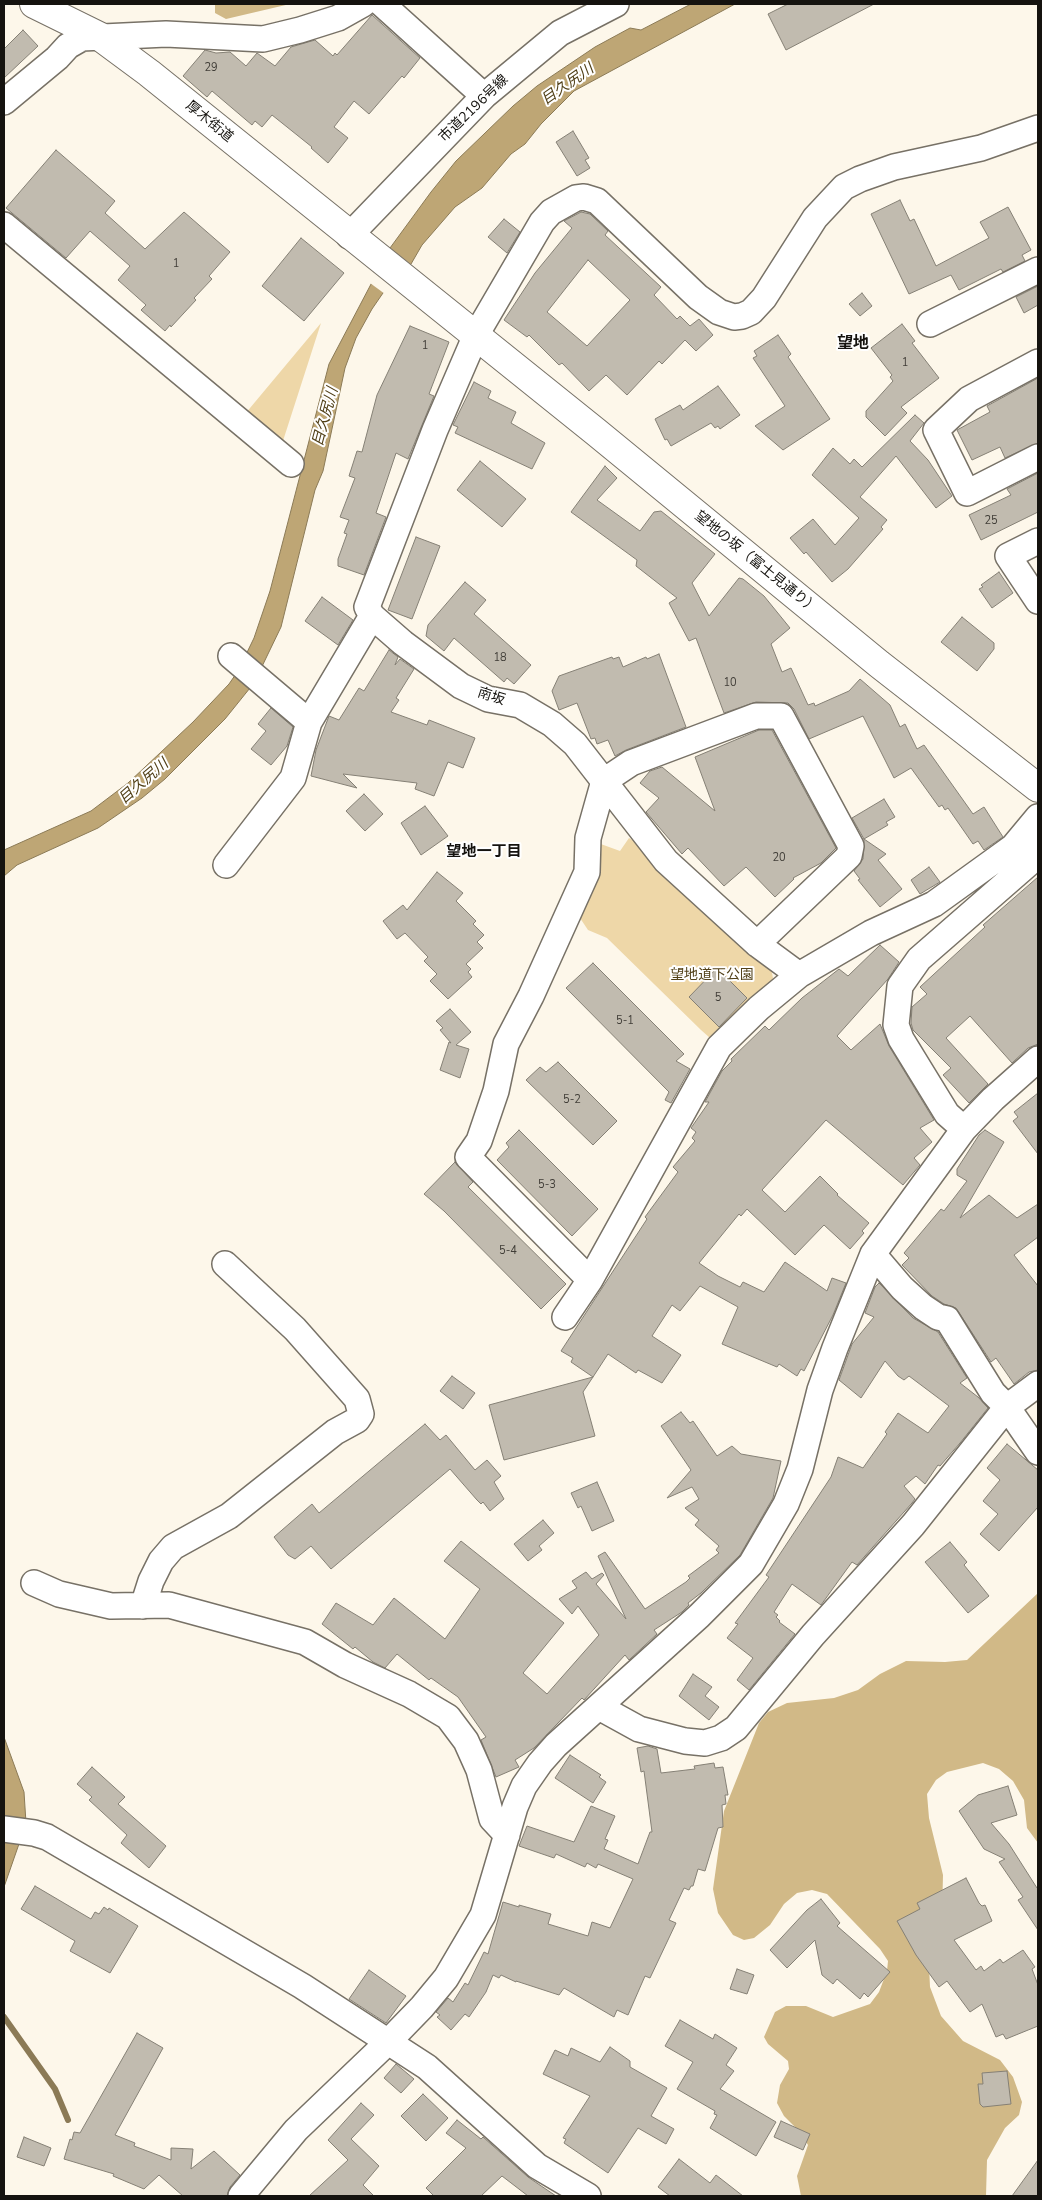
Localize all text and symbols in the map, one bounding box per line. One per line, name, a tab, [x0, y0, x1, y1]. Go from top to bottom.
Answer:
water label: 目久尻川	[538, 60, 598, 110]
house number: 29	[204, 61, 218, 75]
street label: 市道2196号線	[436, 72, 512, 146]
street label: 厚木街道	[182, 98, 236, 146]
house number: 1	[173, 257, 179, 271]
district label: 望地	[837, 334, 869, 354]
house number: 1	[422, 339, 428, 353]
house number: 1	[902, 356, 908, 370]
water label: 目久尻川	[310, 386, 342, 448]
street label: 望地の坂（富士見通り）	[691, 508, 821, 618]
house number: 25	[984, 514, 998, 528]
house number: 18	[493, 651, 507, 665]
house number: 10	[723, 676, 737, 690]
street label: 南坂	[475, 685, 507, 709]
water label: 目久尻川	[115, 756, 173, 808]
district label: 望地一丁目	[447, 843, 521, 861]
house number: 20	[772, 851, 786, 865]
park label: 望地道下公園	[670, 968, 754, 984]
house number: 5	[715, 991, 721, 1005]
house number: 5-1	[616, 1014, 634, 1028]
house number: 5-2	[563, 1093, 581, 1107]
house number: 5-3	[538, 1178, 556, 1192]
house number: 5-4	[499, 1244, 517, 1258]

